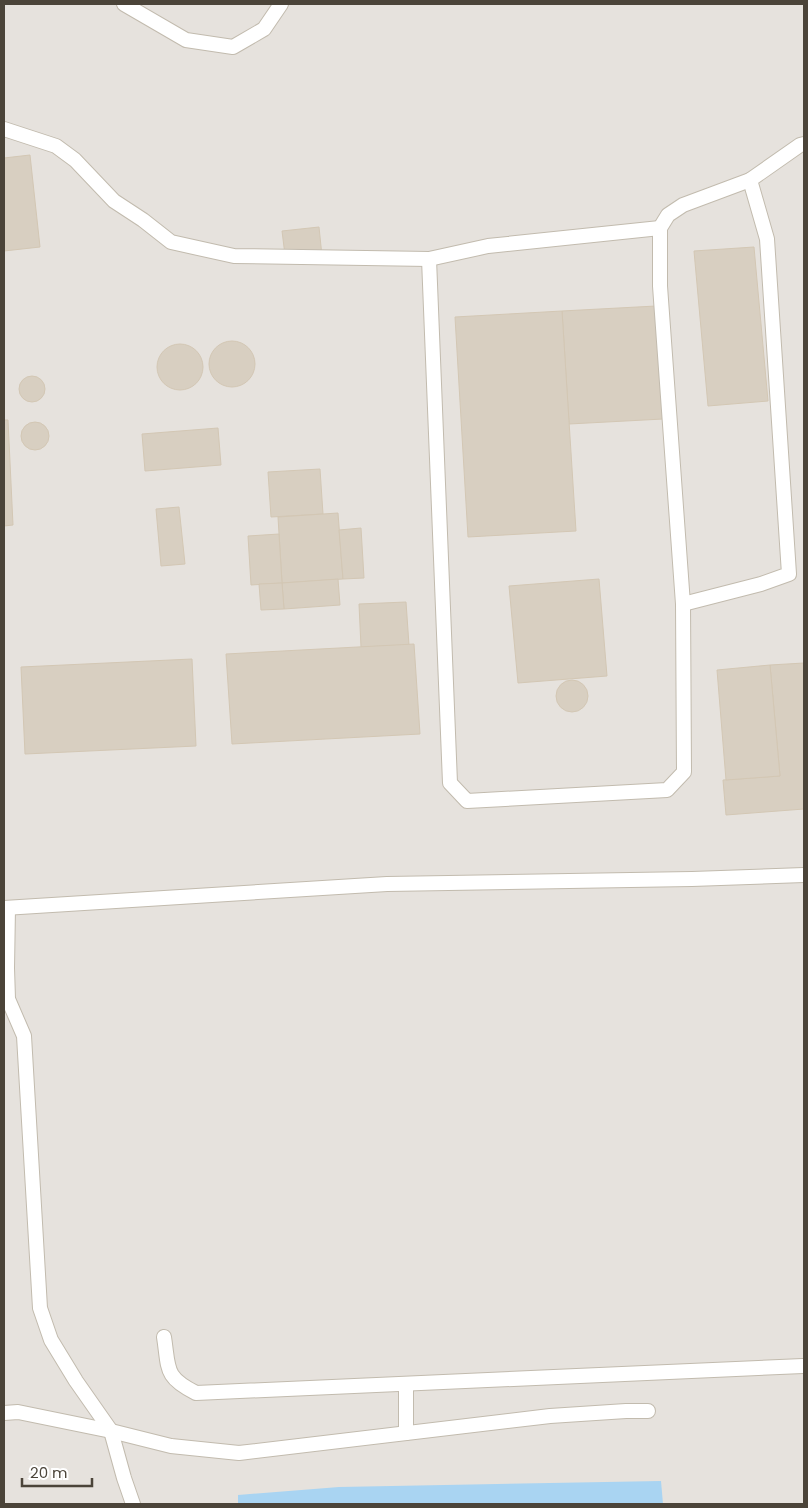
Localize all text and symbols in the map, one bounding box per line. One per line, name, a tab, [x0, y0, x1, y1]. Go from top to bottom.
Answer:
scale bar	[22, 1456, 92, 1488]
text: 20 m	[30, 1462, 68, 1483]

